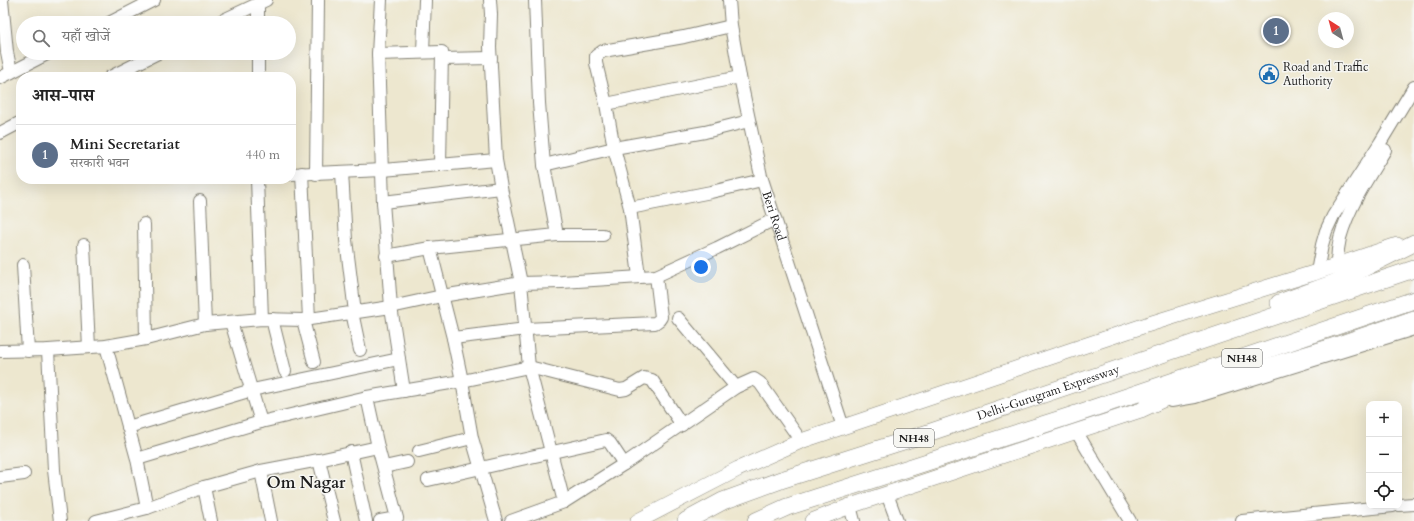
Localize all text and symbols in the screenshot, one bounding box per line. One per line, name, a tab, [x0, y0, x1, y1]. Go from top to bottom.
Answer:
north arrow	[1318, 12, 1354, 48]
search box	[16, 16, 296, 60]
pin: 1	[1263, 16, 1289, 46]
text: यहाँ खोजें	[62, 26, 110, 46]
icon: search	[30, 27, 52, 49]
place label: Road and Traffic Authority	[1283, 59, 1369, 89]
public building icon: Road and Traffic Authority	[1258, 63, 1280, 85]
text: आस-पास	[32, 84, 94, 107]
text: Mini Secretariat	[70, 134, 180, 154]
text: 1	[42, 146, 48, 164]
text: 440 m	[246, 146, 280, 164]
text: सरकारी भवन	[70, 154, 129, 172]
street label: Beri Road	[758, 189, 790, 243]
your location	[691, 257, 711, 277]
road number: NH48	[1222, 349, 1262, 367]
street label: Delhi-Gurugram Expressway	[975, 361, 1122, 424]
map controls	[1366, 401, 1402, 509]
button: +	[1366, 401, 1402, 437]
road number: NH48	[894, 429, 934, 447]
button: −	[1366, 437, 1402, 473]
district label: Om Nagar	[266, 472, 346, 494]
button: locate	[1366, 473, 1402, 509]

